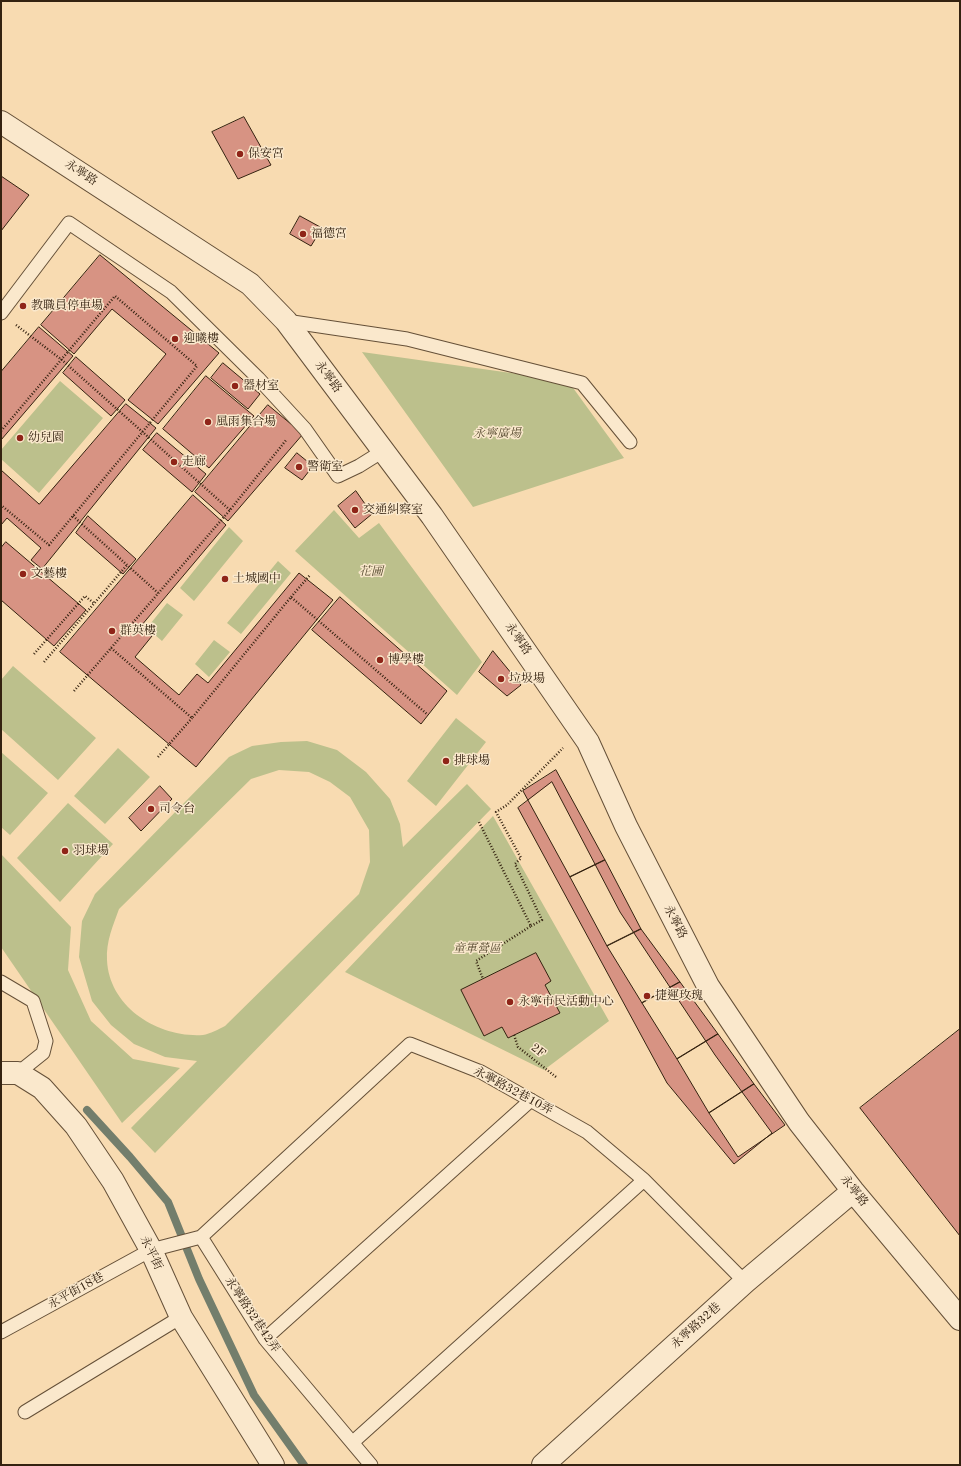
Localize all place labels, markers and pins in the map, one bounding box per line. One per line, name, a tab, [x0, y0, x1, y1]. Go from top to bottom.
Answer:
place label: 保安宮	[248, 147, 284, 161]
marker: 保安宮	[235, 149, 245, 159]
place label: 福德宮	[311, 227, 347, 241]
marker: 福德宮	[298, 229, 308, 239]
place label: 教職員停車場	[31, 299, 103, 313]
marker: 教職員停車場	[18, 301, 28, 311]
place label: 迎曦樓	[183, 332, 219, 346]
marker: 迎曦樓	[170, 334, 180, 344]
place label: 器材室	[243, 379, 279, 393]
marker: 器材室	[230, 381, 240, 391]
place label: 風雨集合場	[216, 415, 276, 429]
marker: 風雨集合場	[203, 417, 213, 427]
place label: 幼兒園	[28, 431, 64, 445]
marker: 幼兒園	[15, 433, 25, 443]
place label: 走廊	[182, 455, 206, 469]
marker: 走廊	[169, 457, 179, 467]
place label: 警衛室	[307, 460, 343, 474]
marker: 警衛室	[294, 462, 304, 472]
place label: 交通糾察室	[363, 503, 423, 517]
marker: 交通糾察室	[350, 505, 360, 515]
place label: 文藝樓	[31, 567, 67, 581]
marker: 文藝樓	[18, 569, 28, 579]
place label: 土城國中	[233, 572, 281, 586]
marker: 土城國中	[220, 574, 230, 584]
place label: 群英樓	[120, 624, 156, 638]
marker: 群英樓	[107, 626, 117, 636]
place label: 博學樓	[388, 653, 424, 667]
marker: 博學樓	[375, 655, 385, 665]
place label: 垃圾場	[509, 672, 545, 686]
marker: 垃圾場	[496, 674, 506, 684]
place label: 排球場	[454, 754, 490, 768]
marker: 排球場	[441, 756, 451, 766]
place label: 司令台	[159, 802, 195, 816]
marker: 司令台	[146, 804, 156, 814]
place label: 羽球場	[73, 844, 109, 858]
marker: 羽球場	[60, 846, 70, 856]
place label: 捷運玫瑰	[655, 989, 703, 1003]
marker: 捷運玫瑰	[642, 991, 652, 1001]
place label: 永寧市民活動中心	[518, 995, 614, 1009]
marker: 永寧市民活動中心	[505, 997, 515, 1007]

